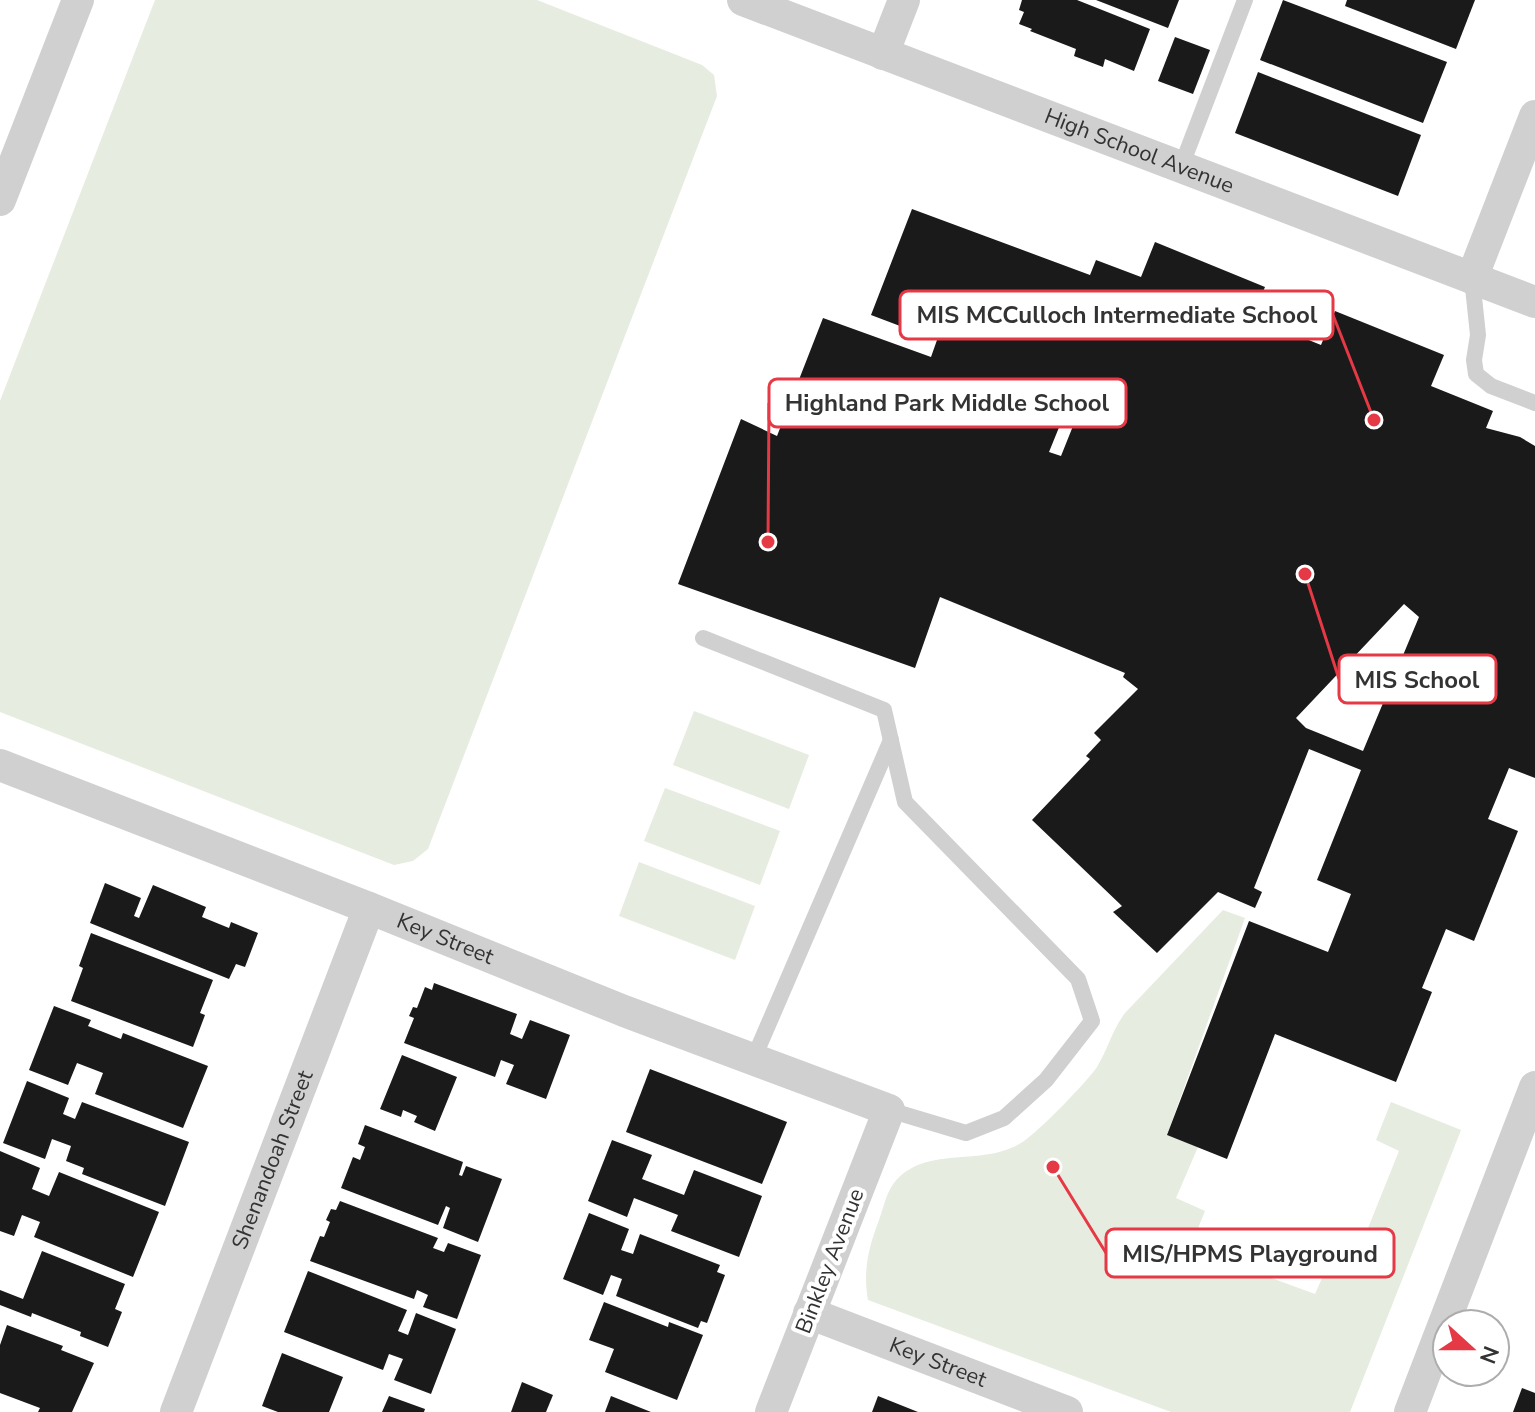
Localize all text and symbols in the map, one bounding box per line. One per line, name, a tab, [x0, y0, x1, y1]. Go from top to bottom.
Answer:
street label: High School Avenue	[1040, 101, 1238, 201]
callout: MIS MCCulloch Intermediate School	[900, 291, 1333, 339]
text: MIS MCCulloch Intermediate School	[917, 299, 1318, 331]
callout: Highland Park Middle School	[769, 379, 1126, 427]
text: Highland Park Middle School	[785, 387, 1110, 419]
callout: MIS School	[1339, 655, 1496, 703]
text: MIS School	[1354, 664, 1480, 696]
street label: Key Street	[392, 906, 499, 972]
street label: Shenandoah Street	[225, 1066, 321, 1254]
street label: Binkley Avenue	[789, 1184, 871, 1338]
callout: MIS/HPMS Playground	[1106, 1229, 1394, 1277]
text: MIS/HPMS Playground	[1122, 1238, 1378, 1270]
north arrow	[1431, 1308, 1511, 1388]
street label: Key Street	[885, 1330, 991, 1395]
text: N	[1472, 1342, 1506, 1368]

